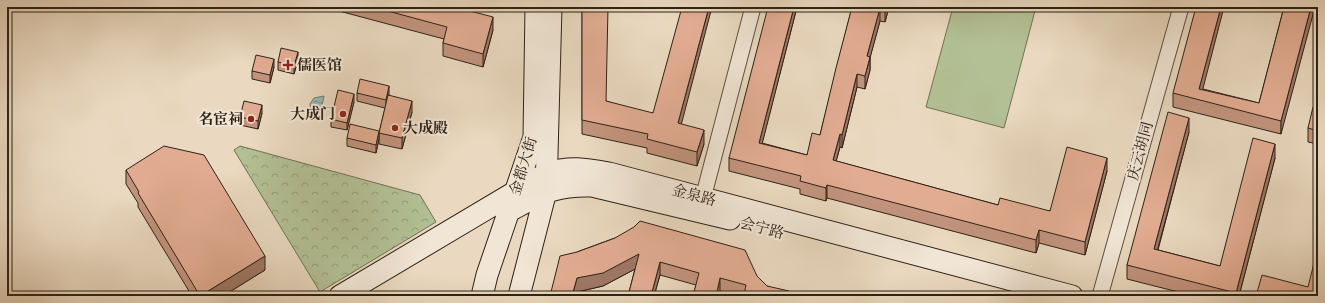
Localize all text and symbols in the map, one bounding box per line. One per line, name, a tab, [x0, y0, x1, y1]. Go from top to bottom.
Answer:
place label: 儒医馆	[297, 56, 342, 75]
marker: 儒医馆	[282, 59, 294, 71]
place label: 大成门	[290, 105, 335, 124]
marker: 大成门	[338, 109, 348, 119]
place label: 名宦祠	[198, 110, 243, 129]
marker: 名宦祠	[246, 114, 256, 124]
place label: 大成殿	[403, 119, 448, 138]
street label: 庆云胡同	[1124, 120, 1157, 183]
marker: 大成殿	[390, 123, 400, 133]
street label: 金都大街	[506, 135, 541, 198]
street label: 金泉路	[670, 180, 718, 210]
street label: 会宁路	[738, 213, 786, 243]

